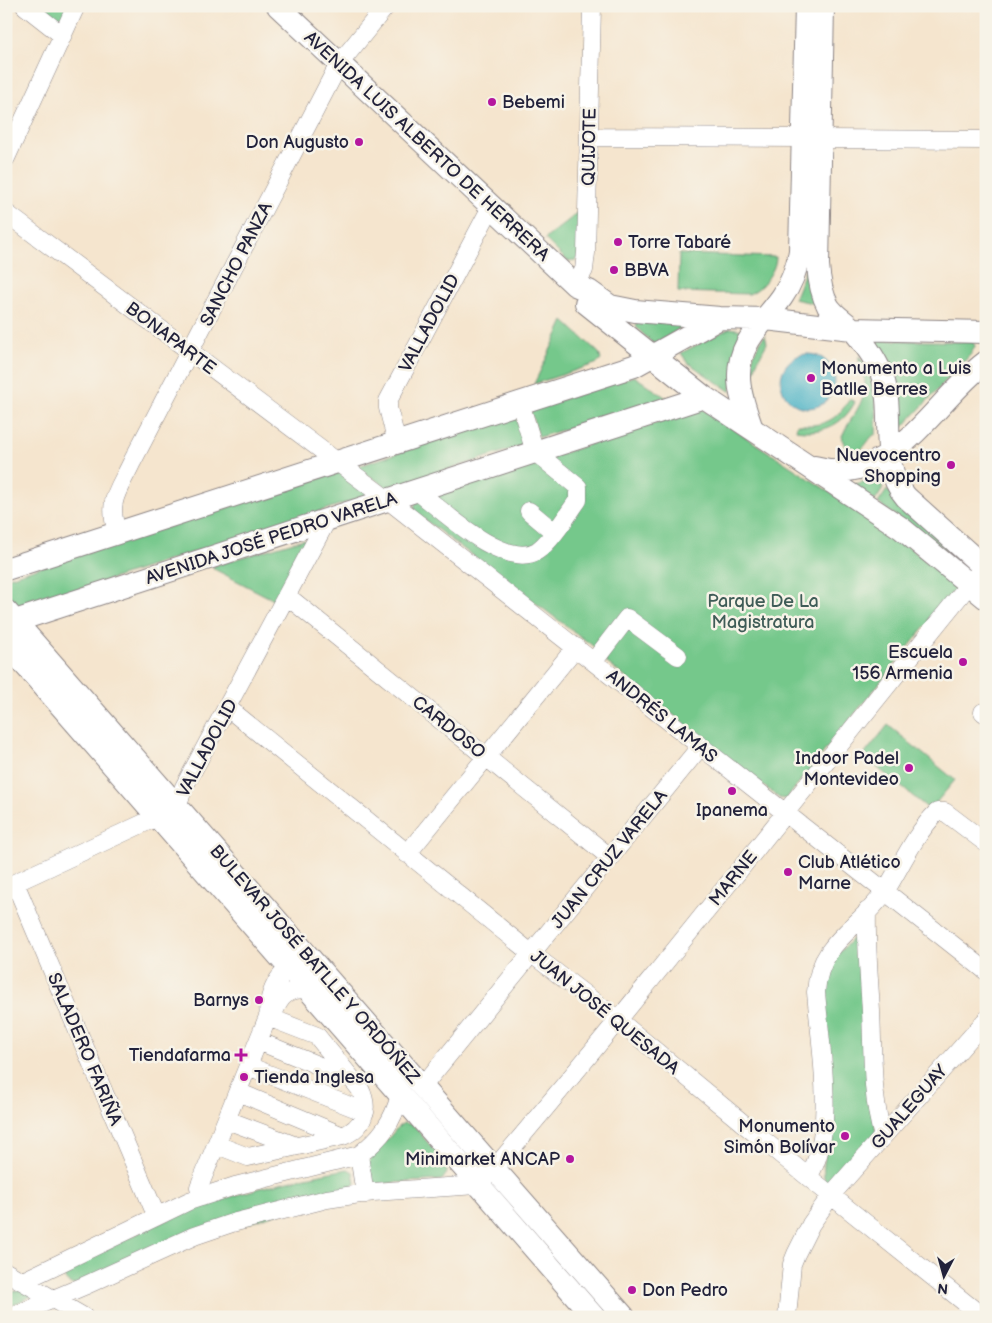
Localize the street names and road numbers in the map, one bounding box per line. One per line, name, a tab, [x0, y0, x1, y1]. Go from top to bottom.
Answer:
street label: AVENIDA LUIS ALBERTO DE HERRERA	[300, 27, 554, 266]
street label: QUIJOTE	[578, 108, 601, 186]
street label: SANCHO PANZA	[196, 199, 277, 330]
street label: VALLADOLID	[395, 271, 464, 376]
street label: BONAPARTE	[122, 298, 220, 379]
street label: AVENIDA JOSÉ PEDRO VARELA	[142, 486, 400, 589]
street label: ANDRÉS LAMAS	[602, 664, 723, 768]
street label: CARDOSO	[408, 692, 489, 763]
street label: VALLADOLID	[173, 696, 242, 801]
street label: JUAN CRUZ VARELA	[547, 786, 672, 933]
street label: BULEVAR JOSÉ BATLLE Y ORDÓÑEZ	[205, 839, 426, 1088]
street label: MARNE	[705, 846, 762, 910]
street label: JUAN JOSÉ QUESADA	[526, 944, 685, 1079]
street label: SALADERO FARIÑA	[43, 969, 127, 1129]
street label: GUALEGUAY	[867, 1060, 952, 1154]

